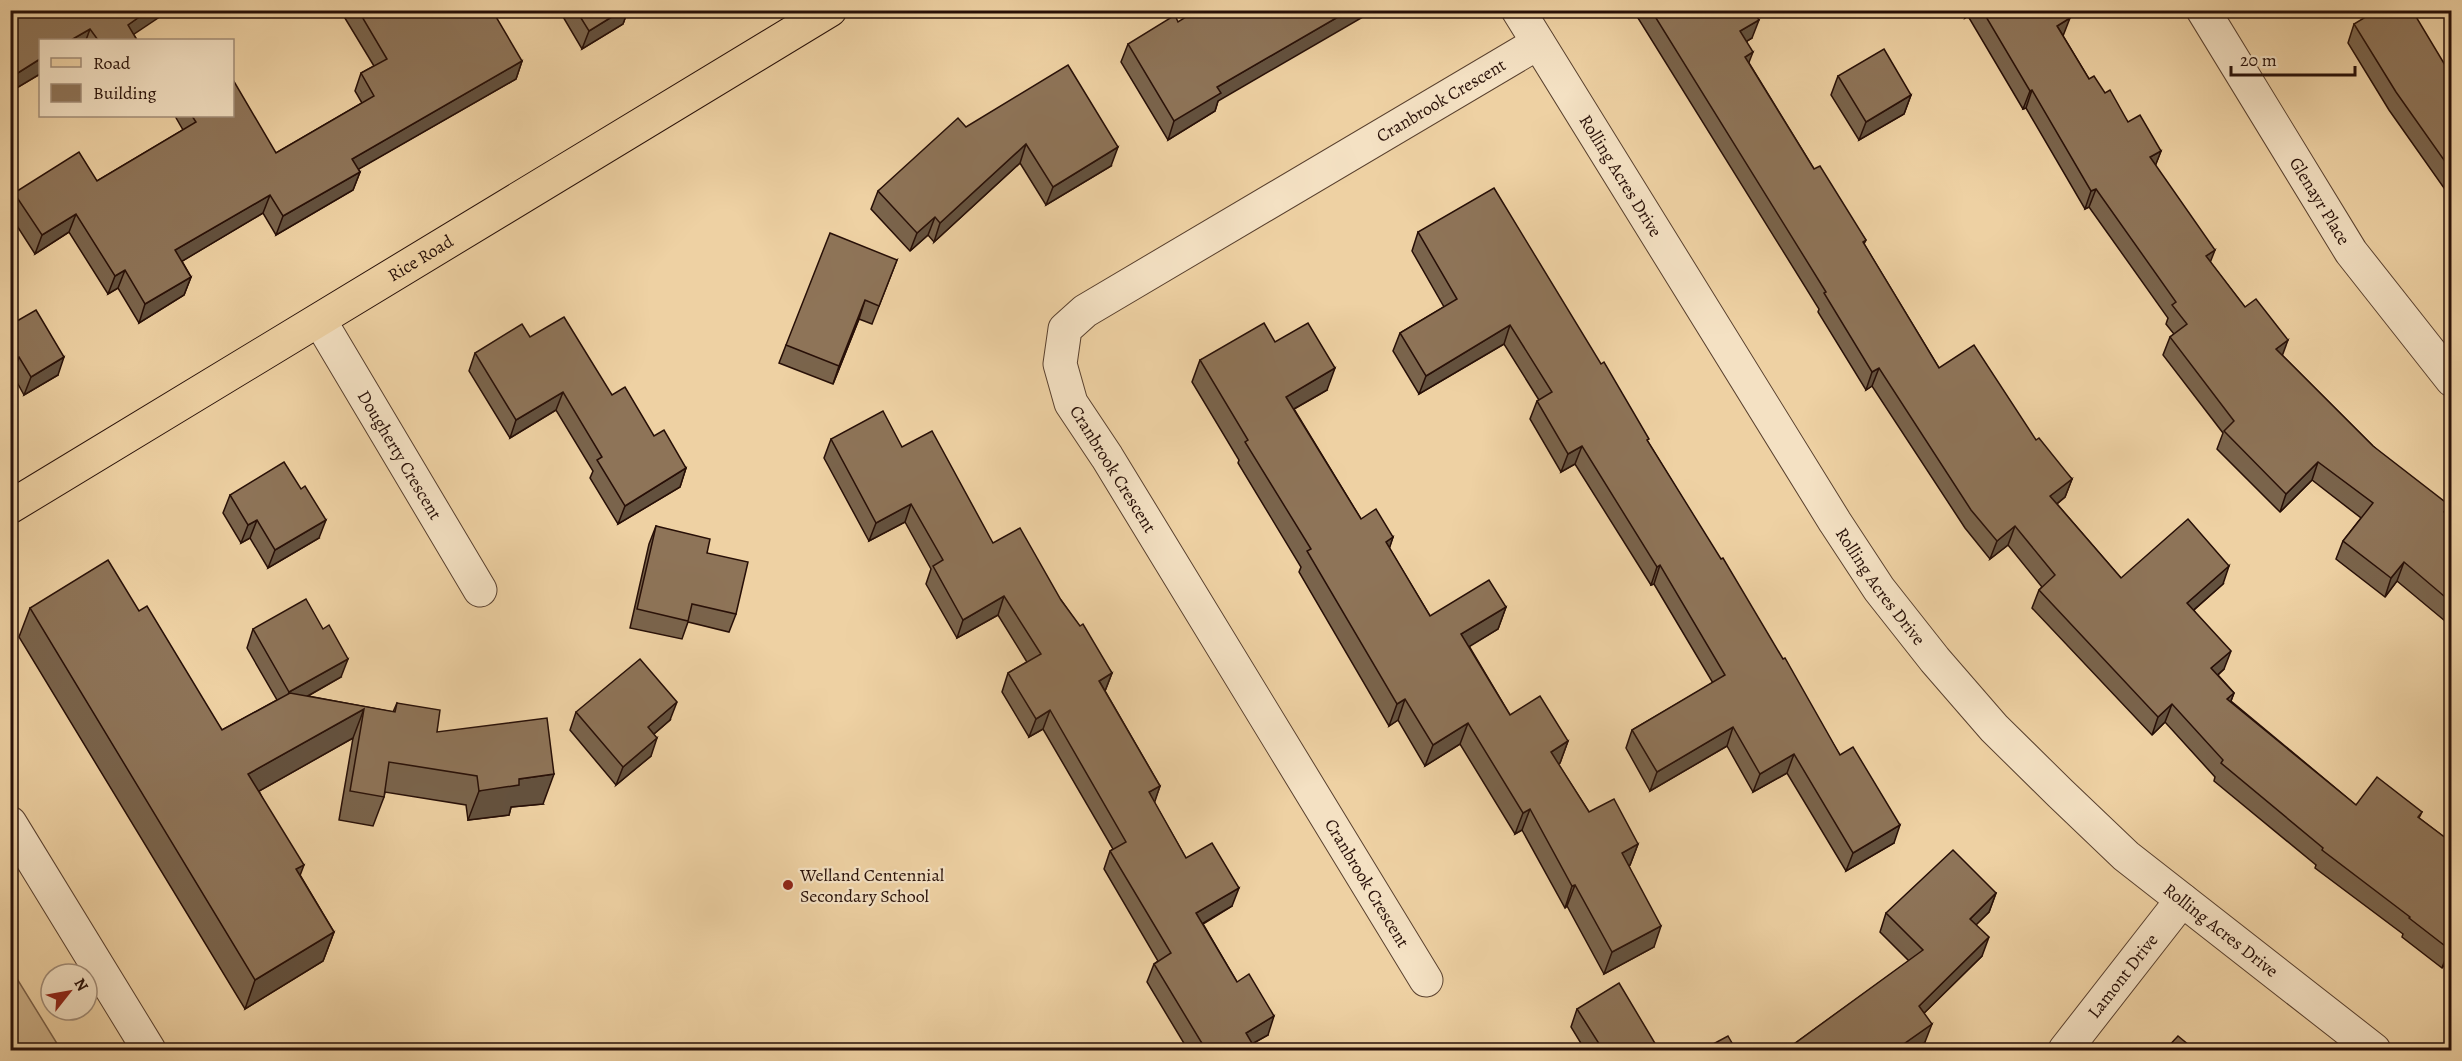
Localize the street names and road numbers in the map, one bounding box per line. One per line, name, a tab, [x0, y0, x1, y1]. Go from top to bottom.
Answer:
street label: Cranbrook Crescent	[1372, 53, 1510, 148]
street label: Rolling Acres Drive	[1574, 110, 1668, 242]
street label: Glenayr Place	[2284, 153, 2356, 250]
street label: Rice Road	[383, 229, 458, 287]
street label: Dougherty Crescent	[352, 386, 448, 524]
street label: Cranbrook Crescent	[1064, 401, 1162, 537]
street label: Rolling Acres Drive	[1830, 523, 1931, 650]
street label: Cranbrook Crescent	[1319, 814, 1415, 952]
street label: Rolling Acres Drive	[2158, 878, 2283, 983]
street label: Lamont Drive	[2082, 929, 2163, 1023]

